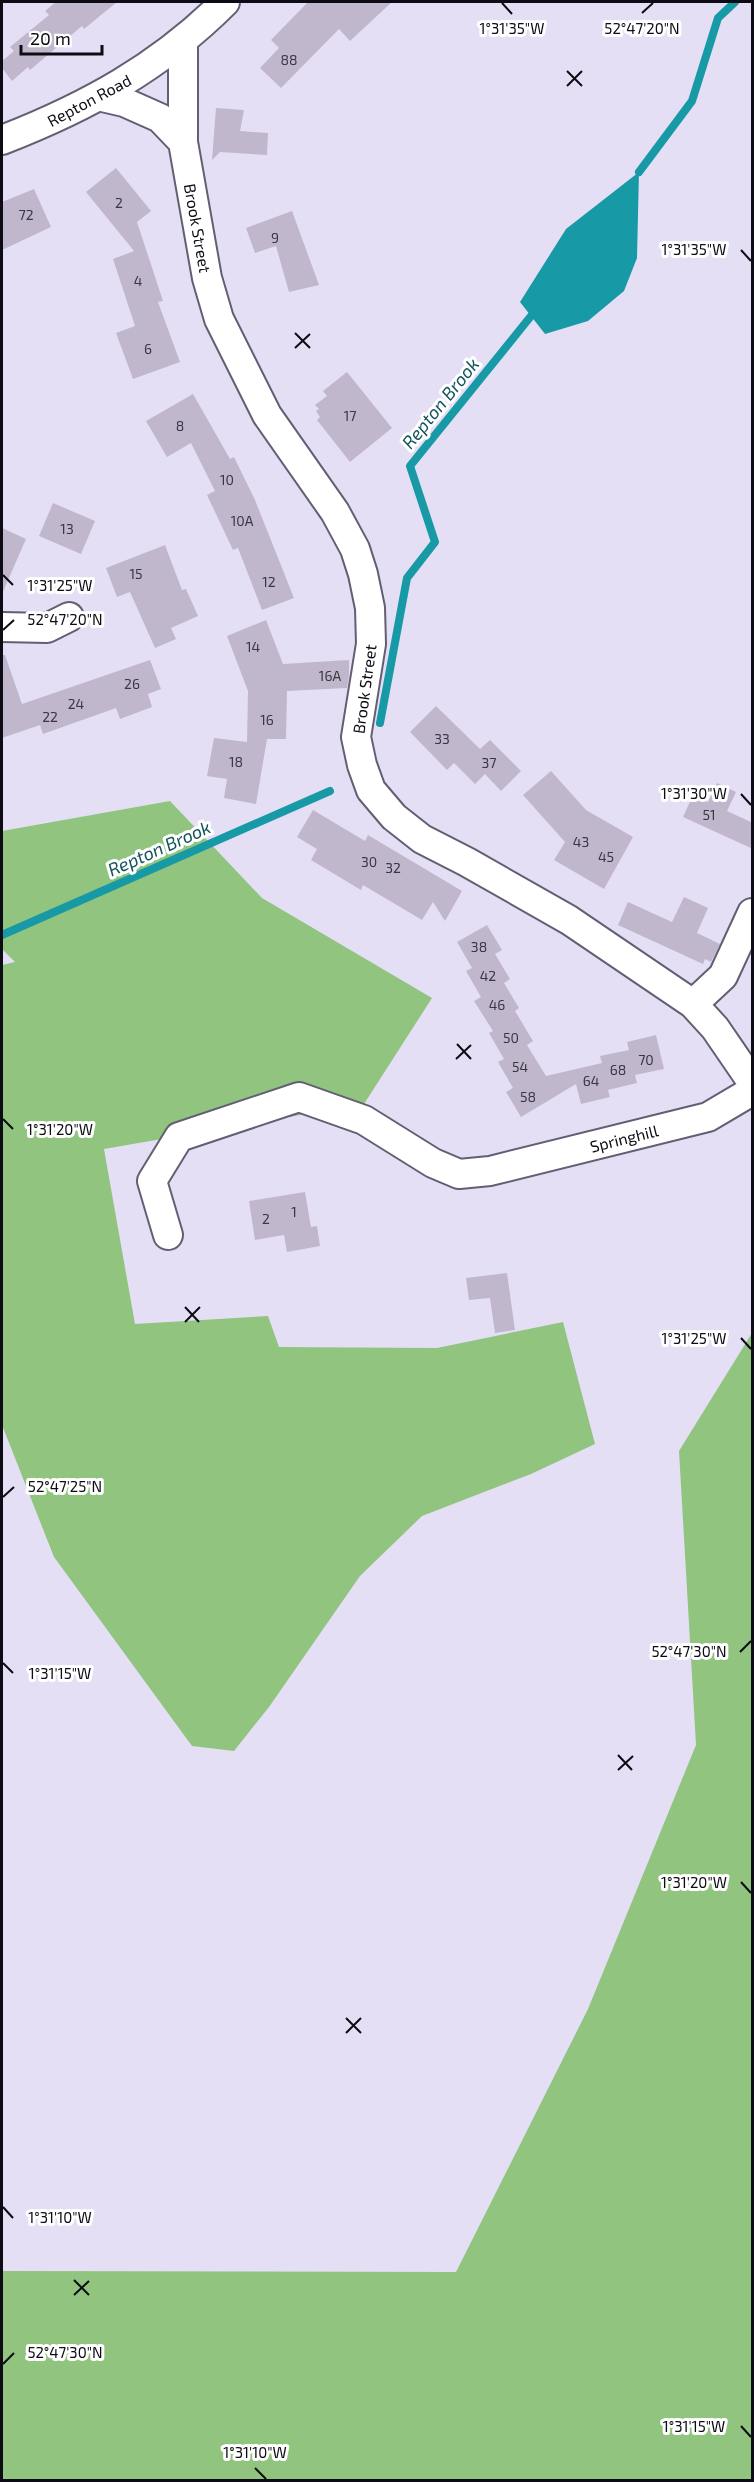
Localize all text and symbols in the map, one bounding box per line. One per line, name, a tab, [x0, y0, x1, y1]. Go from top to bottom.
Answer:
scale bar	[21, 18, 102, 56]
text: 1°31'35"W	[480, 19, 544, 37]
text: 52°47'20"N	[604, 19, 680, 37]
text: 20 m	[30, 27, 71, 49]
house number: 88	[281, 51, 298, 68]
street label: Repton Road	[44, 70, 134, 130]
street label: Brook Street	[181, 182, 215, 274]
house number: 2	[115, 194, 123, 211]
house number: 72	[18, 206, 34, 223]
house number: 9	[271, 229, 279, 246]
text: 1°31'35"W	[662, 240, 726, 258]
house number: 4	[134, 272, 142, 289]
house number: 6	[144, 340, 152, 357]
water label: Repton Brook	[397, 353, 483, 453]
house number: 17	[344, 407, 356, 424]
house number: 8	[176, 417, 184, 434]
house number: 10	[220, 471, 234, 488]
house number: 10A	[231, 512, 254, 529]
house number: 13	[60, 520, 74, 537]
house number: 15	[129, 565, 143, 582]
house number: 12	[262, 573, 276, 590]
text: 1°31'25"W	[28, 576, 92, 594]
text: 52°47'20"N	[27, 610, 103, 628]
house number: 14	[246, 638, 260, 655]
street label: Brook Street	[348, 643, 380, 735]
house number: 16A	[319, 667, 341, 684]
house number: 26	[124, 675, 140, 692]
house number: 24	[68, 695, 84, 712]
house number: 22	[42, 708, 58, 725]
house number: 16	[260, 711, 274, 728]
house number: 33	[434, 730, 450, 747]
house number: 18	[229, 753, 243, 770]
house number: 37	[482, 754, 496, 771]
text: 1°31'30"W	[661, 784, 727, 802]
house number: 51	[702, 806, 716, 823]
water label: Repton Brook	[104, 816, 214, 880]
house number: 43	[573, 833, 589, 850]
house number: 45	[598, 848, 614, 865]
house number: 30	[361, 853, 377, 870]
house number: 32	[385, 859, 401, 876]
house number: 38	[471, 938, 487, 955]
house number: 42	[480, 967, 496, 984]
house number: 46	[489, 996, 505, 1013]
house number: 50	[503, 1029, 519, 1046]
house number: 70	[638, 1051, 654, 1068]
house number: 54	[512, 1058, 528, 1075]
house number: 68	[610, 1061, 626, 1078]
house number: 64	[583, 1072, 599, 1089]
house number: 58	[520, 1088, 536, 1105]
text: 1°31'20"W	[27, 1120, 93, 1138]
street label: Springhill	[588, 1120, 660, 1156]
house number: 1	[291, 1203, 297, 1220]
house number: 2	[262, 1210, 270, 1227]
text: 1°31'25"W	[662, 1329, 726, 1347]
text: 52°47'25"N	[28, 1477, 102, 1495]
text: 52°47'30"N	[651, 1642, 727, 1660]
text: 1°31'15"W	[29, 1664, 91, 1682]
text: 1°31'20"W	[661, 1873, 727, 1891]
text: 1°31'10"W	[28, 2208, 92, 2226]
text: 52°47'30"N	[27, 2343, 103, 2361]
text: 1°31'15"W	[663, 2417, 725, 2435]
text: 1°31'10"W	[223, 2443, 287, 2461]

